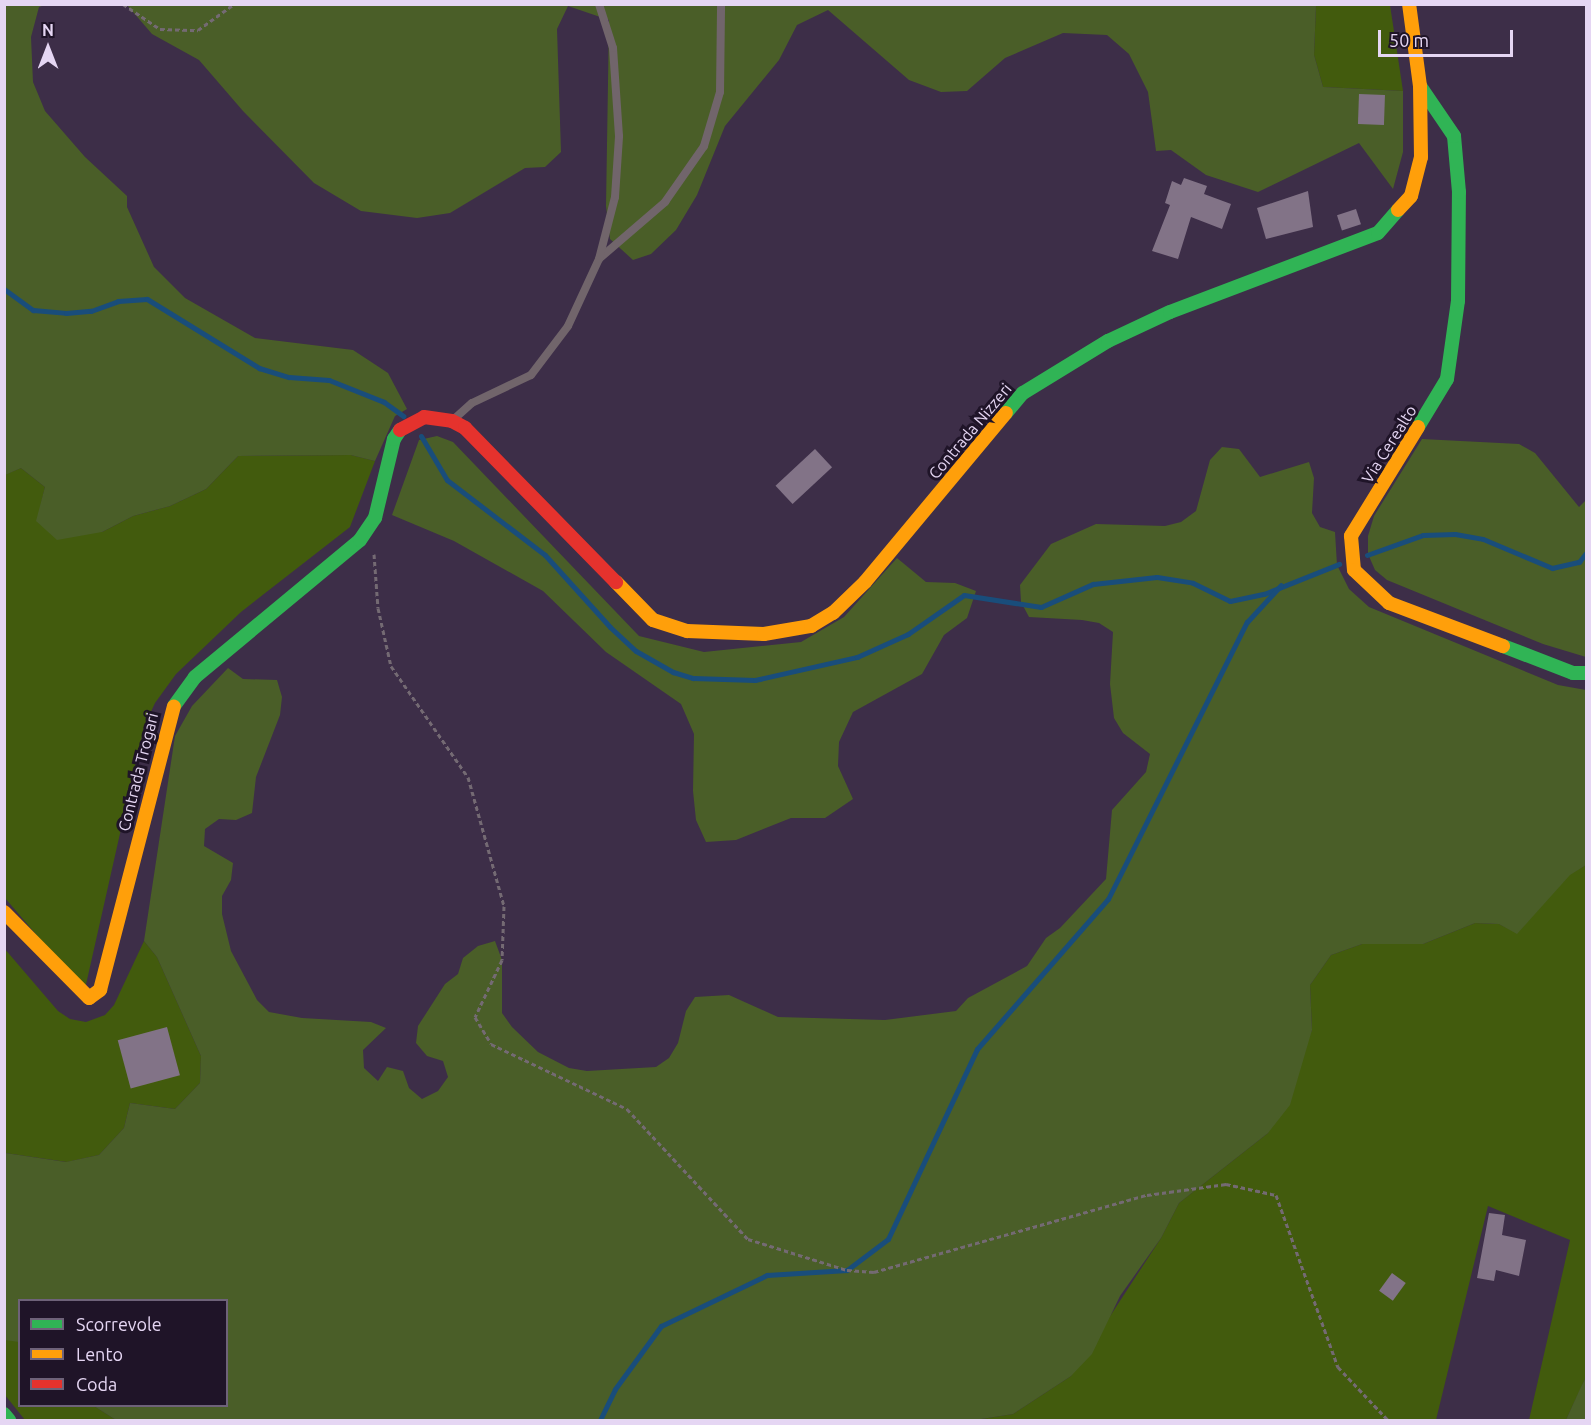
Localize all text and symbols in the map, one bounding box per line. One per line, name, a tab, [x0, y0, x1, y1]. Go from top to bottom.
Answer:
north arrow	[18, 18, 78, 78]
scale bar	[1381, 18, 1516, 56]
text: N	[42, 21, 54, 39]
text: 50 m	[1389, 30, 1429, 50]
street label: Contrada Nizzeri	[924, 379, 1016, 483]
street label: Via Cerealto	[1358, 402, 1420, 486]
street label: Contrada Trogari	[114, 711, 162, 833]
legend	[18, 1299, 228, 1407]
text: Scorrevole	[76, 1314, 162, 1334]
text: Lento	[76, 1344, 123, 1364]
text: Coda	[76, 1374, 117, 1394]

